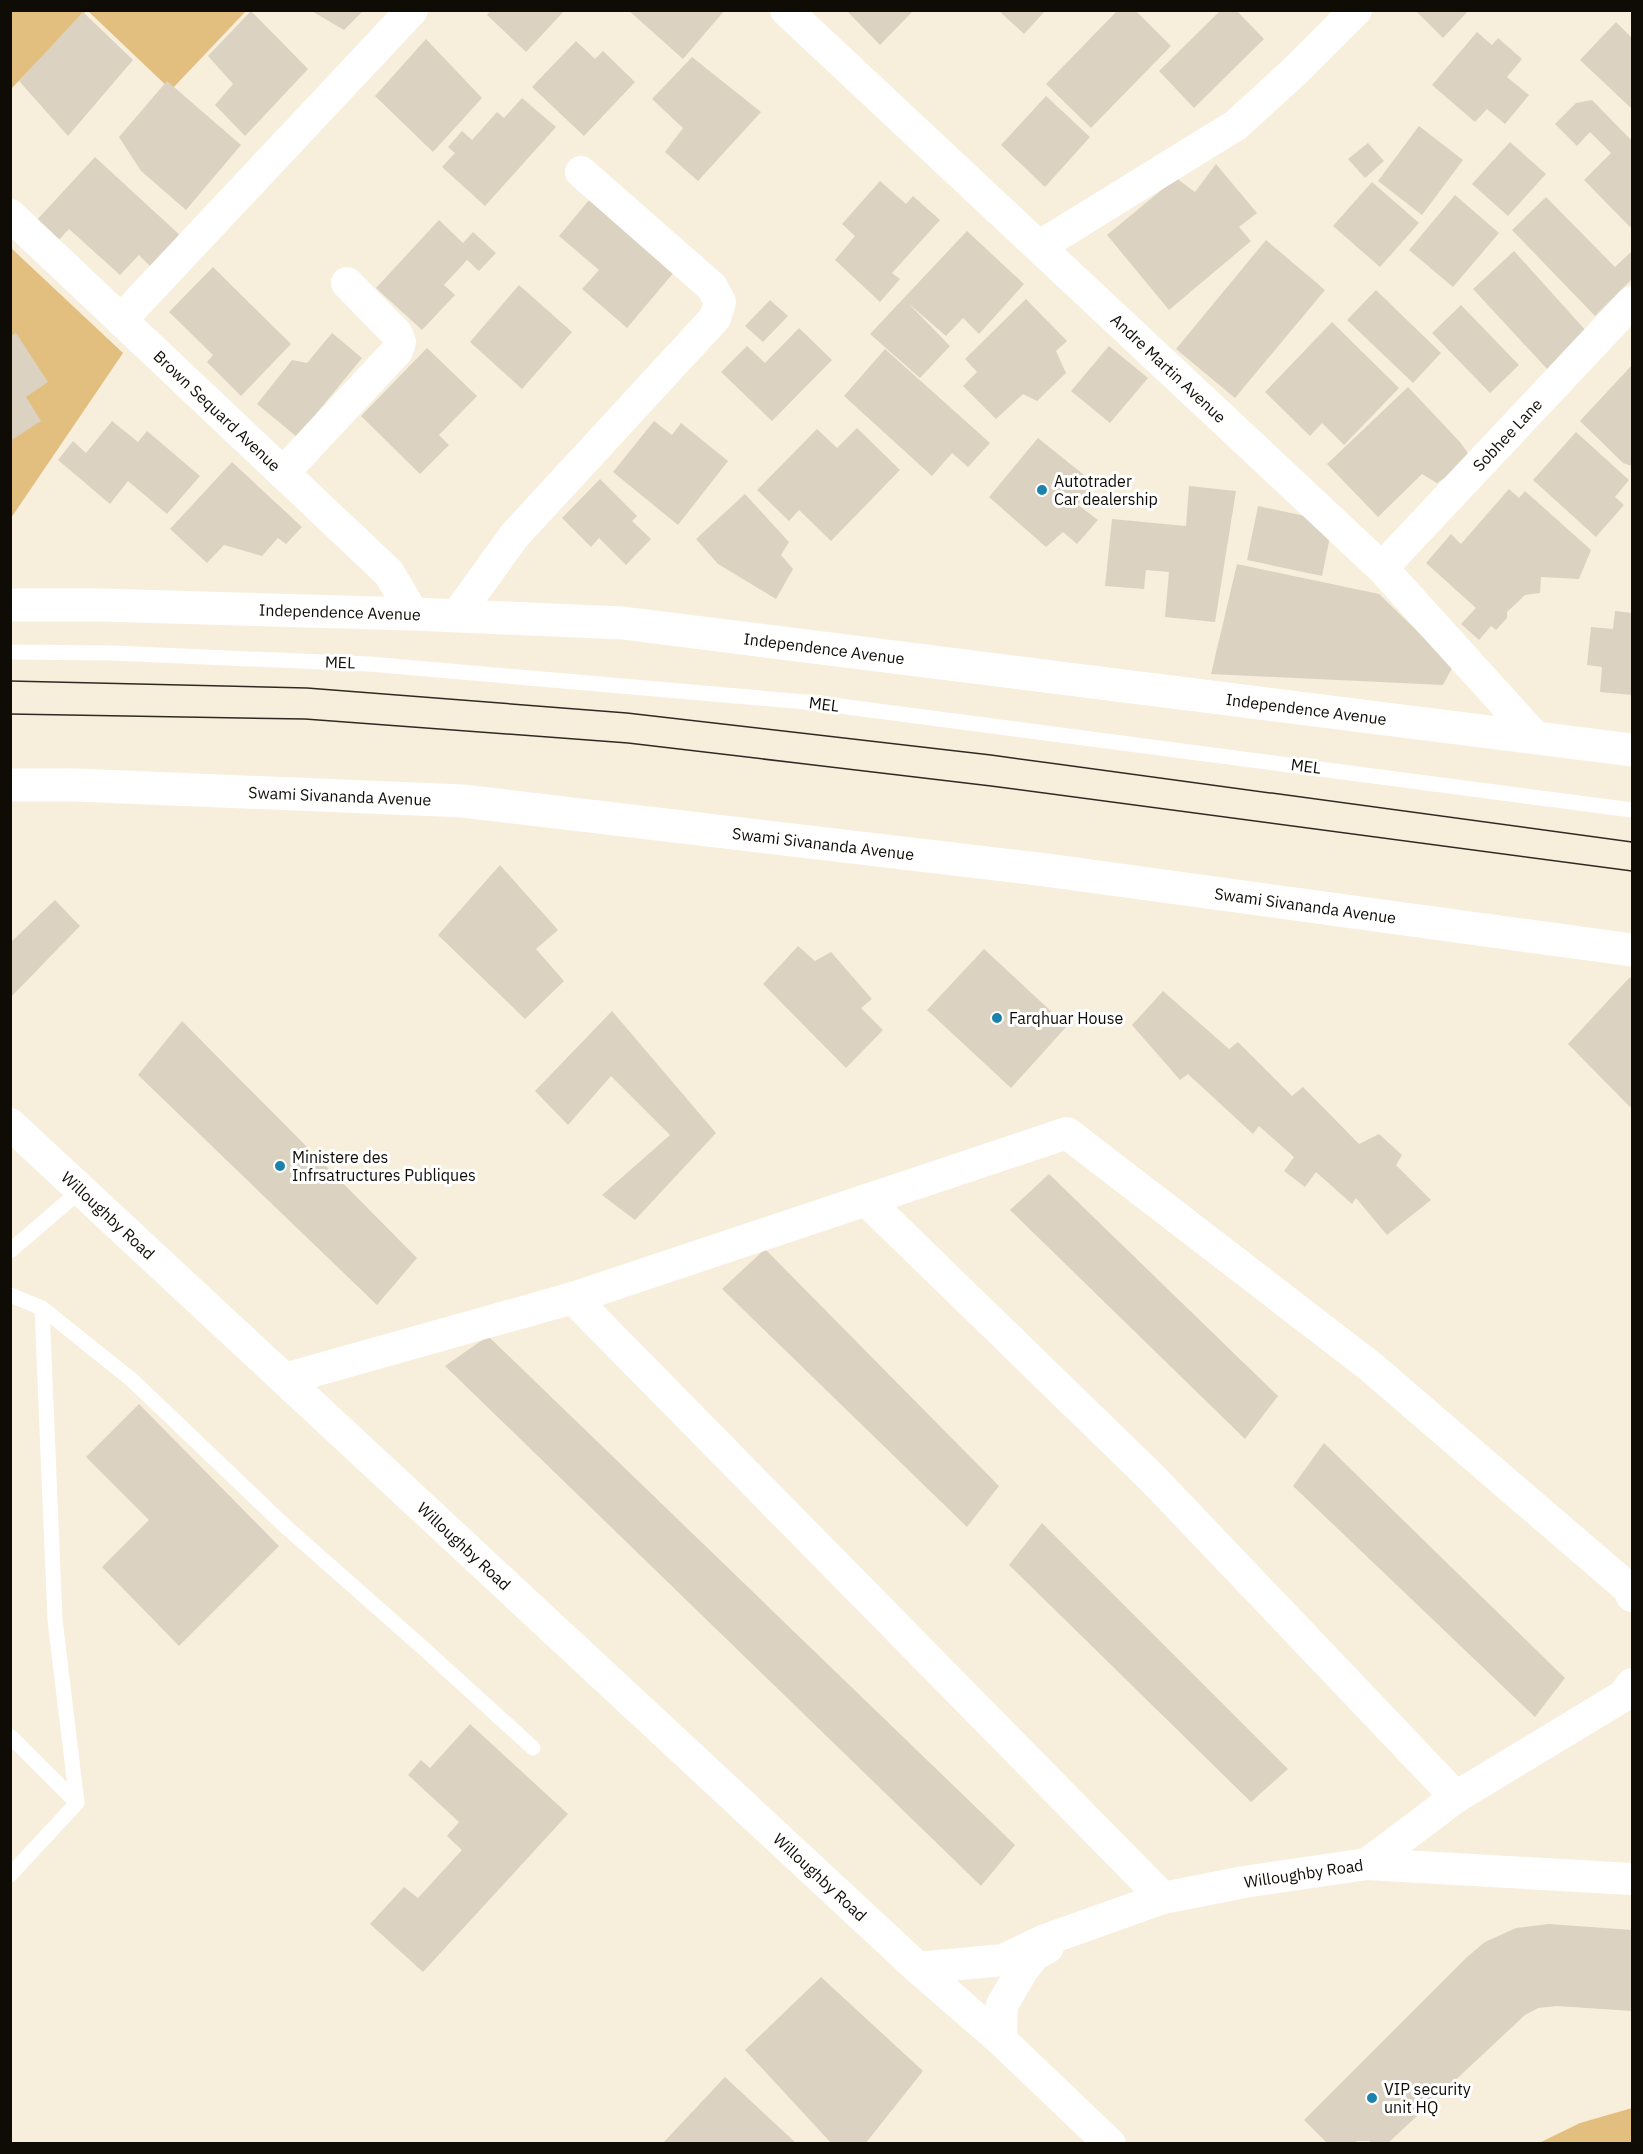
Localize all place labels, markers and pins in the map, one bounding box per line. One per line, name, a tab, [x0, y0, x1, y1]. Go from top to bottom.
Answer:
place label: Autotrader Car dealership	[1054, 471, 1158, 509]
marker: Autotrader Car dealership	[1035, 483, 1049, 497]
place label: Farqhuar House	[1009, 1008, 1123, 1028]
marker: Farqhuar House	[990, 1011, 1004, 1025]
place label: Ministere des Infrsatructures Publiques	[292, 1147, 476, 1185]
marker: Ministere des Infrsatructures Publiques	[273, 1159, 287, 1173]
place label: VIP security unit HQ	[1384, 2079, 1471, 2117]
marker: VIP security unit HQ	[1365, 2091, 1379, 2105]

